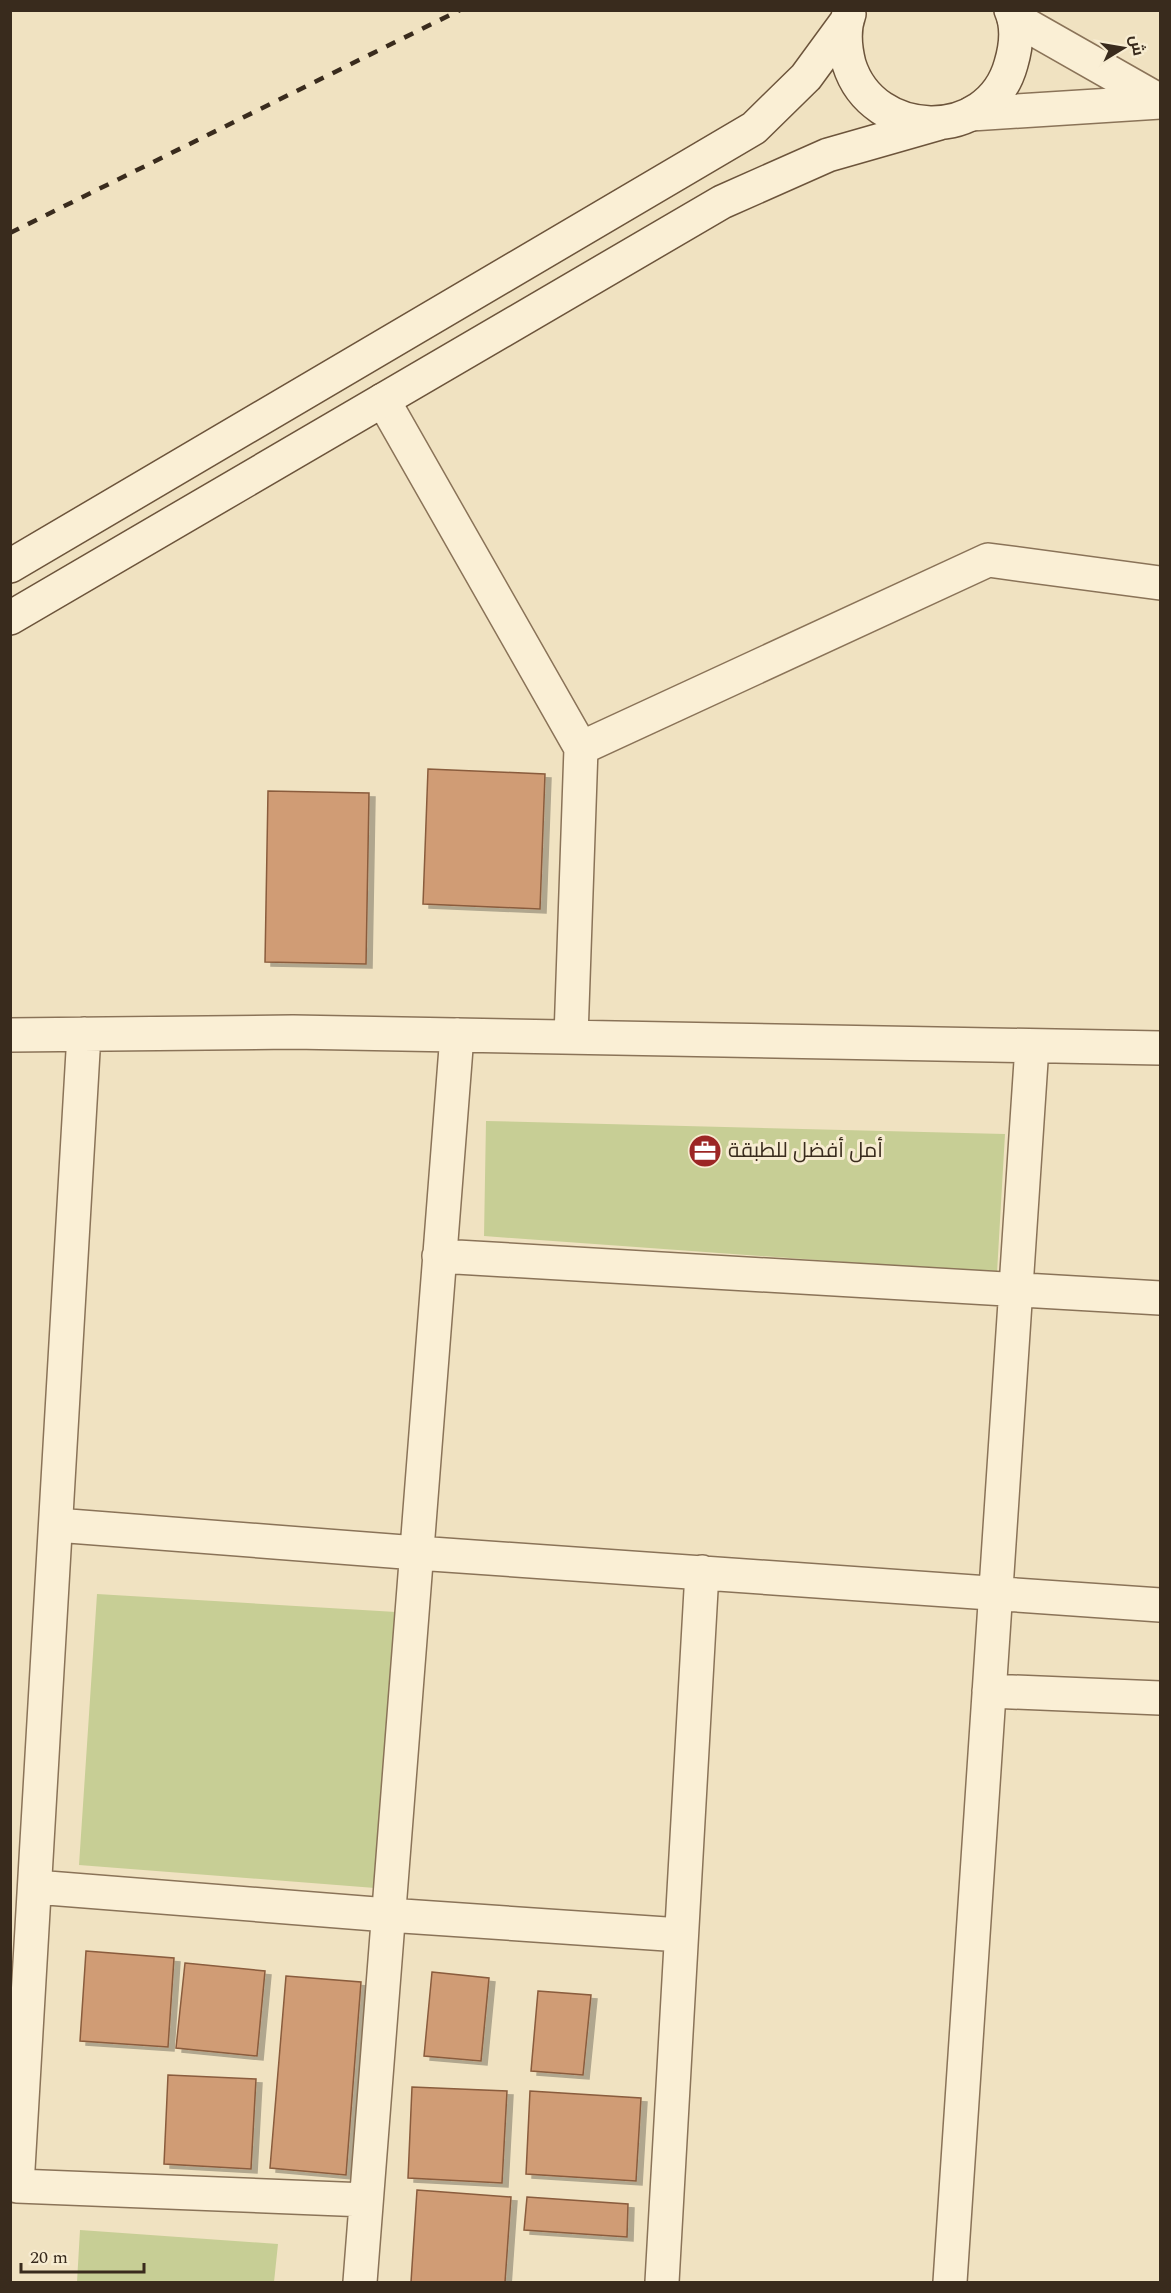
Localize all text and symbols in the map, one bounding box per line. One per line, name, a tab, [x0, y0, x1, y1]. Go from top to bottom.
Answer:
north arrow	[1093, 18, 1153, 78]
text: ش	[1123, 33, 1150, 58]
office icon: أمل أفضل للطبقة	[687, 1133, 723, 1169]
place label: أمل أفضل للطبقة	[728, 1135, 883, 1167]
scale bar	[21, 2236, 144, 2274]
text: 20 m	[30, 2244, 68, 2271]

